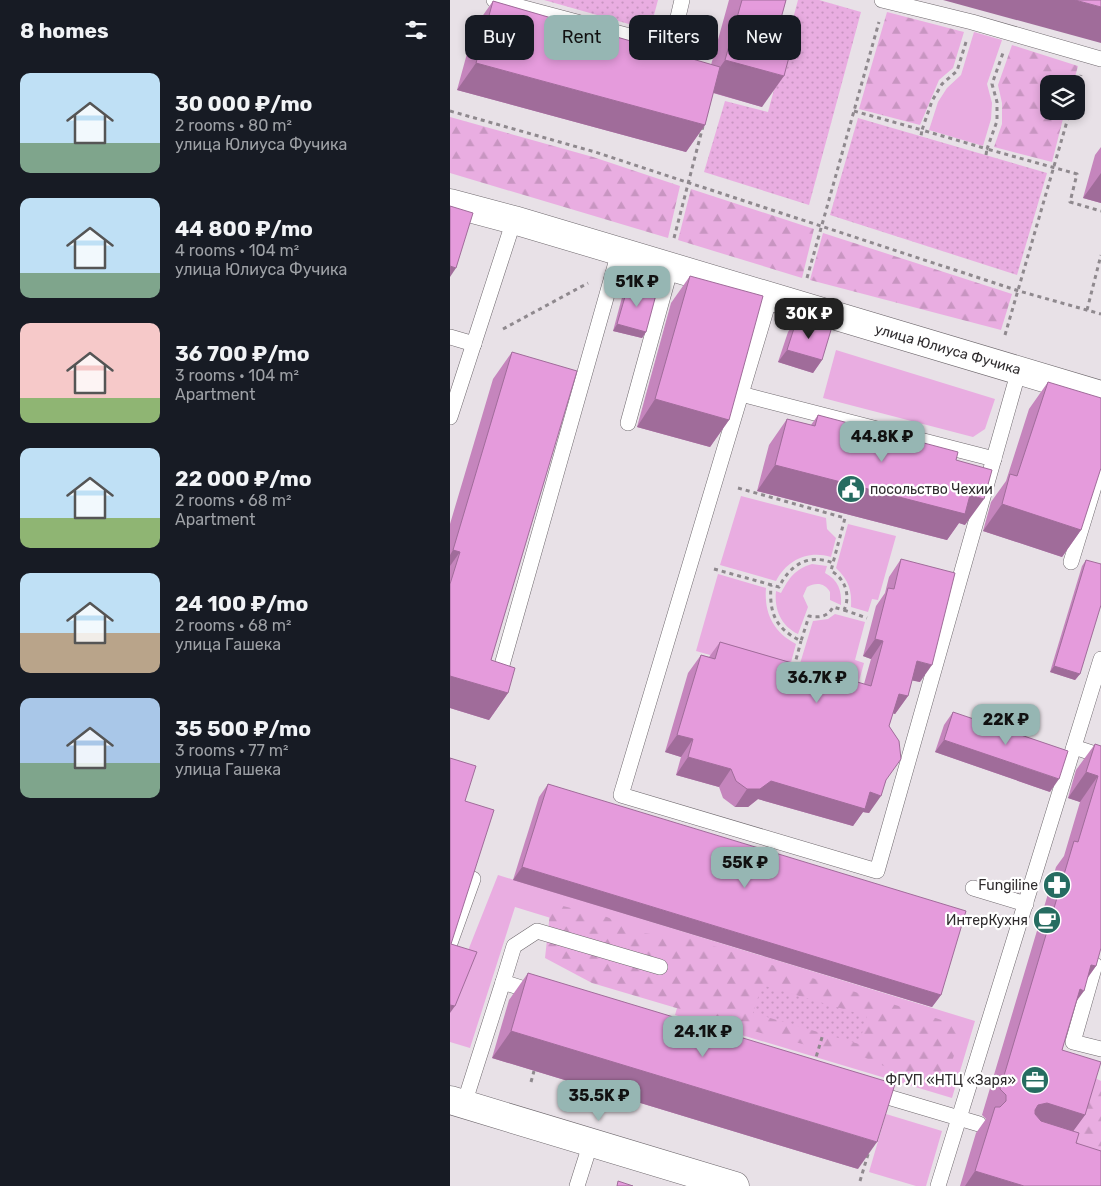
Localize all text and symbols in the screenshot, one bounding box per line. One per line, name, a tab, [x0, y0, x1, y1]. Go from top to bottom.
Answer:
chip: Buy	[465, 15, 534, 60]
chip: Rent	[544, 15, 619, 60]
chip: Filters	[629, 15, 718, 60]
chip: New	[728, 15, 801, 60]
icon: filters	[402, 16, 430, 44]
text: 8 homes	[20, 18, 109, 43]
map controls	[1040, 75, 1085, 120]
button: layers	[1040, 75, 1085, 120]
text: 30 000 ₽/mo	[175, 91, 312, 116]
icon: home	[60, 93, 120, 153]
text: 2 rooms · 80 m²	[175, 116, 292, 135]
text: улица Юлиуса Фучика	[175, 135, 347, 154]
text: 44 800 ₽/mo	[175, 216, 313, 241]
icon: home	[60, 218, 120, 278]
text: 4 rooms · 104 m²	[175, 241, 299, 260]
text: улица Юлиуса Фучика	[175, 260, 347, 279]
pin: 51K ₽	[602, 266, 672, 308]
text: 51K ₽	[615, 272, 659, 291]
pin: 30K ₽	[774, 298, 844, 340]
text: 30K ₽	[786, 304, 832, 323]
street label: улица Юлиуса Фучика	[873, 321, 1023, 378]
text: 36 700 ₽/mo	[175, 341, 310, 366]
icon: home	[60, 343, 120, 403]
text: 3 rooms · 104 m²	[175, 366, 299, 385]
text: Apartment	[175, 385, 255, 404]
pin: 44.8K ₽	[836, 420, 928, 463]
text: 44.8K ₽	[851, 427, 913, 446]
text: 22 000 ₽/mo	[175, 466, 312, 491]
icon: home	[60, 468, 120, 528]
public building icon: посольство Чехии	[836, 474, 866, 504]
place label: посольство Чехии	[870, 481, 993, 498]
text: 2 rooms · 68 m²	[175, 491, 292, 510]
text: Apartment	[175, 510, 255, 529]
text: 24 100 ₽/mo	[175, 591, 308, 616]
icon: home	[60, 593, 120, 653]
text: 2 rooms · 68 m²	[175, 616, 292, 635]
text: улица Гашека	[175, 635, 281, 654]
pin: 36.7K ₽	[771, 662, 863, 704]
text: 36.7K ₽	[787, 668, 847, 687]
pin: 22K ₽	[971, 704, 1041, 746]
text: 22K ₽	[983, 710, 1029, 729]
text: 35 500 ₽/mo	[175, 716, 311, 741]
icon: home	[60, 718, 120, 778]
text: 3 rooms · 77 m²	[175, 741, 288, 760]
text: улица Гашека	[175, 760, 281, 779]
pin: 55K ₽	[710, 846, 780, 889]
text: 55K ₽	[722, 853, 768, 872]
pharmacy icon: Fungiline	[1042, 870, 1072, 900]
place label: Fungiline	[978, 877, 1038, 894]
cafe icon: ИнтерКухня	[1032, 905, 1062, 935]
place label: ИнтерКухня	[946, 912, 1028, 929]
pin: 24.1K ₽	[657, 1016, 749, 1058]
text: 24.1K ₽	[674, 1022, 732, 1041]
office icon: ФГУП «НТЦ «Заря»	[1020, 1065, 1050, 1095]
place label: ФГУП «НТЦ «Заря»	[885, 1072, 1016, 1089]
pin: 35.5K ₽	[553, 1080, 645, 1122]
text: 35.5K ₽	[568, 1086, 630, 1105]

